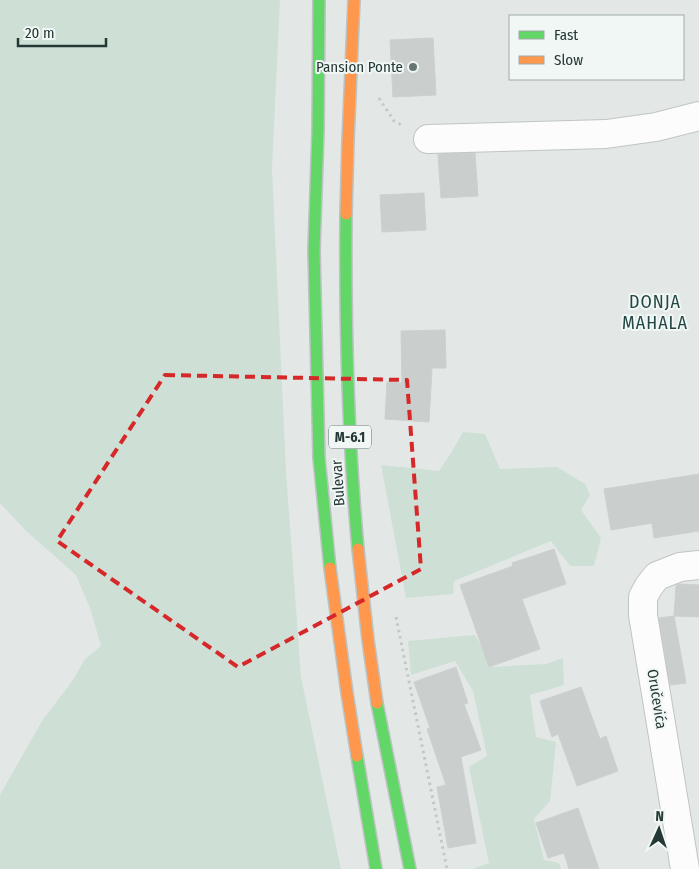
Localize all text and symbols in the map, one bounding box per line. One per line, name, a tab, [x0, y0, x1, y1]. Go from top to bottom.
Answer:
scale bar	[18, 15, 105, 47]
legend	[509, 15, 684, 80]
text: 20 m	[25, 24, 55, 42]
text: Fast	[554, 26, 578, 44]
text: Slow	[554, 51, 583, 69]
place label: Pansion Ponte	[316, 58, 403, 76]
marker: Pansion Ponte	[407, 61, 419, 73]
district label: DONJA MAHALA	[622, 291, 688, 334]
road number: M-6.1	[329, 426, 371, 448]
street label: Bulevar	[327, 459, 349, 507]
street label: Oručevića	[643, 668, 671, 730]
north arrow	[634, 804, 684, 854]
text: N	[655, 808, 664, 825]

